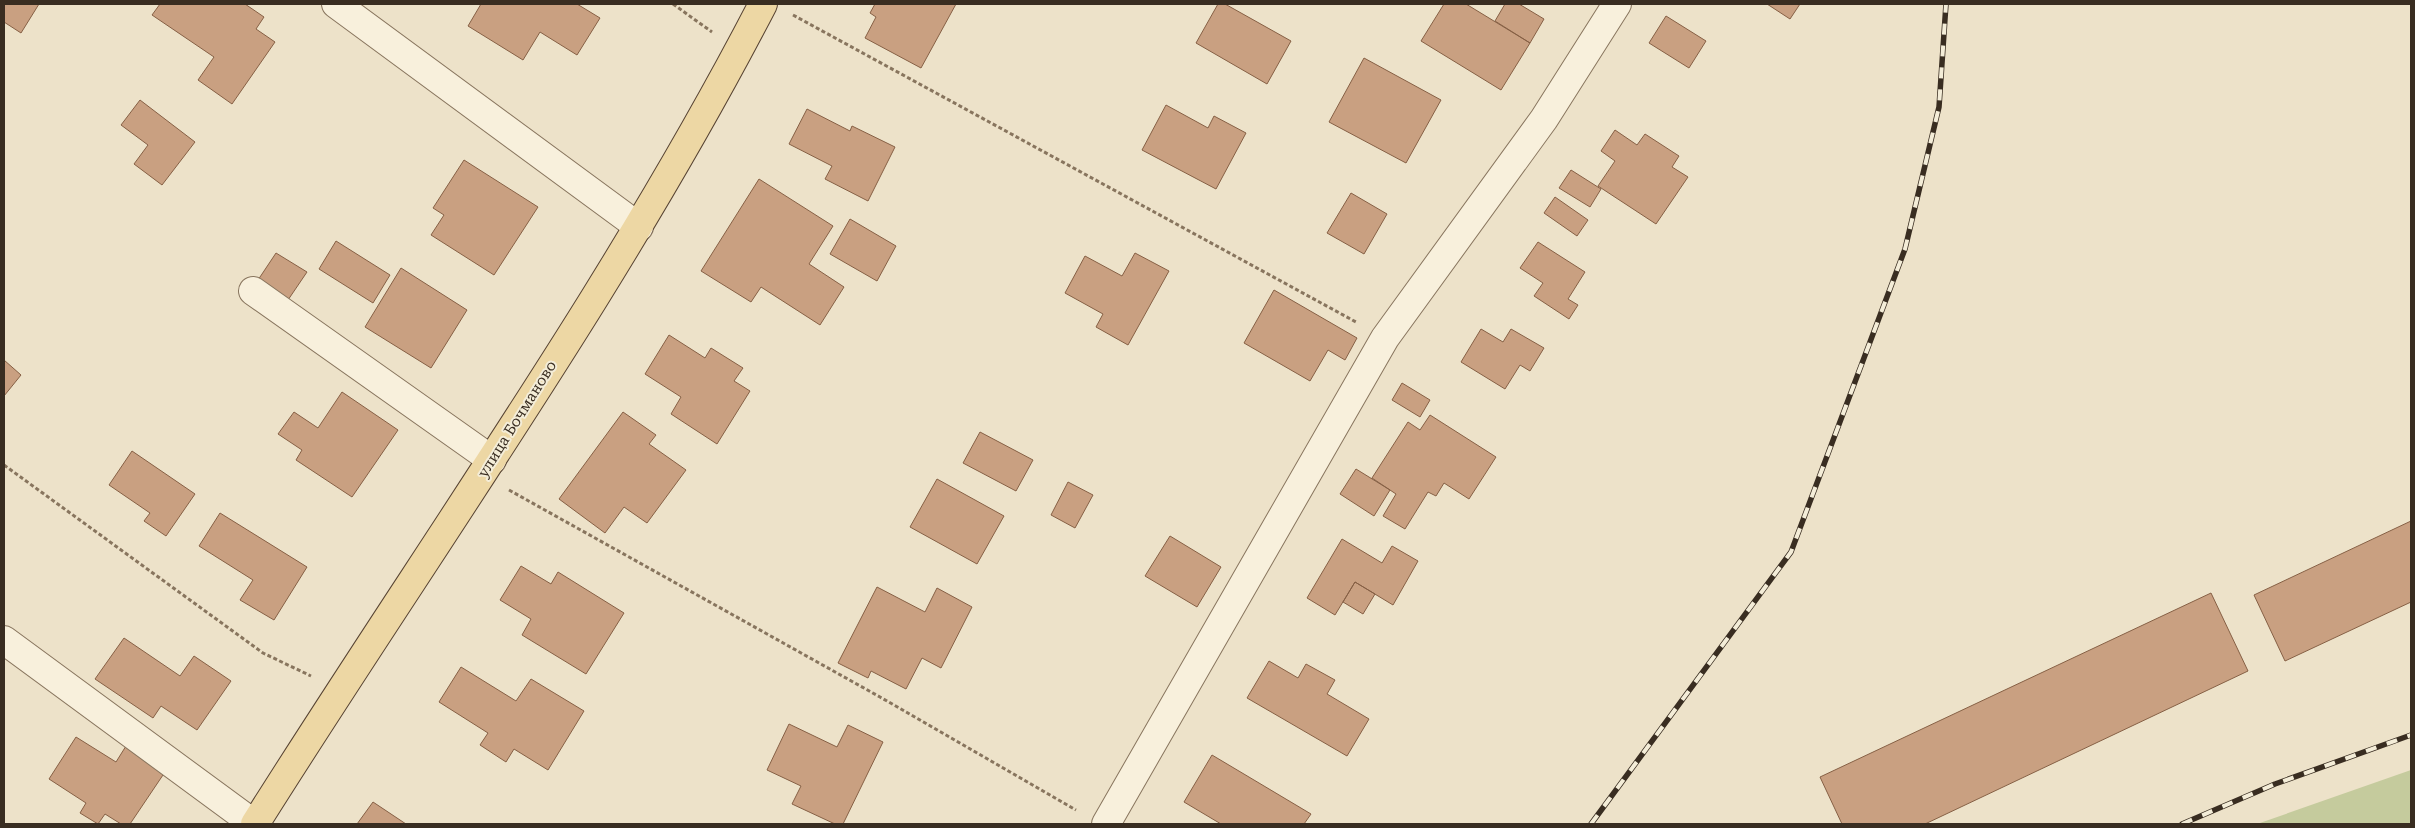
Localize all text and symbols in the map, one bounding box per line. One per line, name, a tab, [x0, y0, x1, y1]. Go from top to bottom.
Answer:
street label: улица Бочманово	[474, 357, 560, 481]

